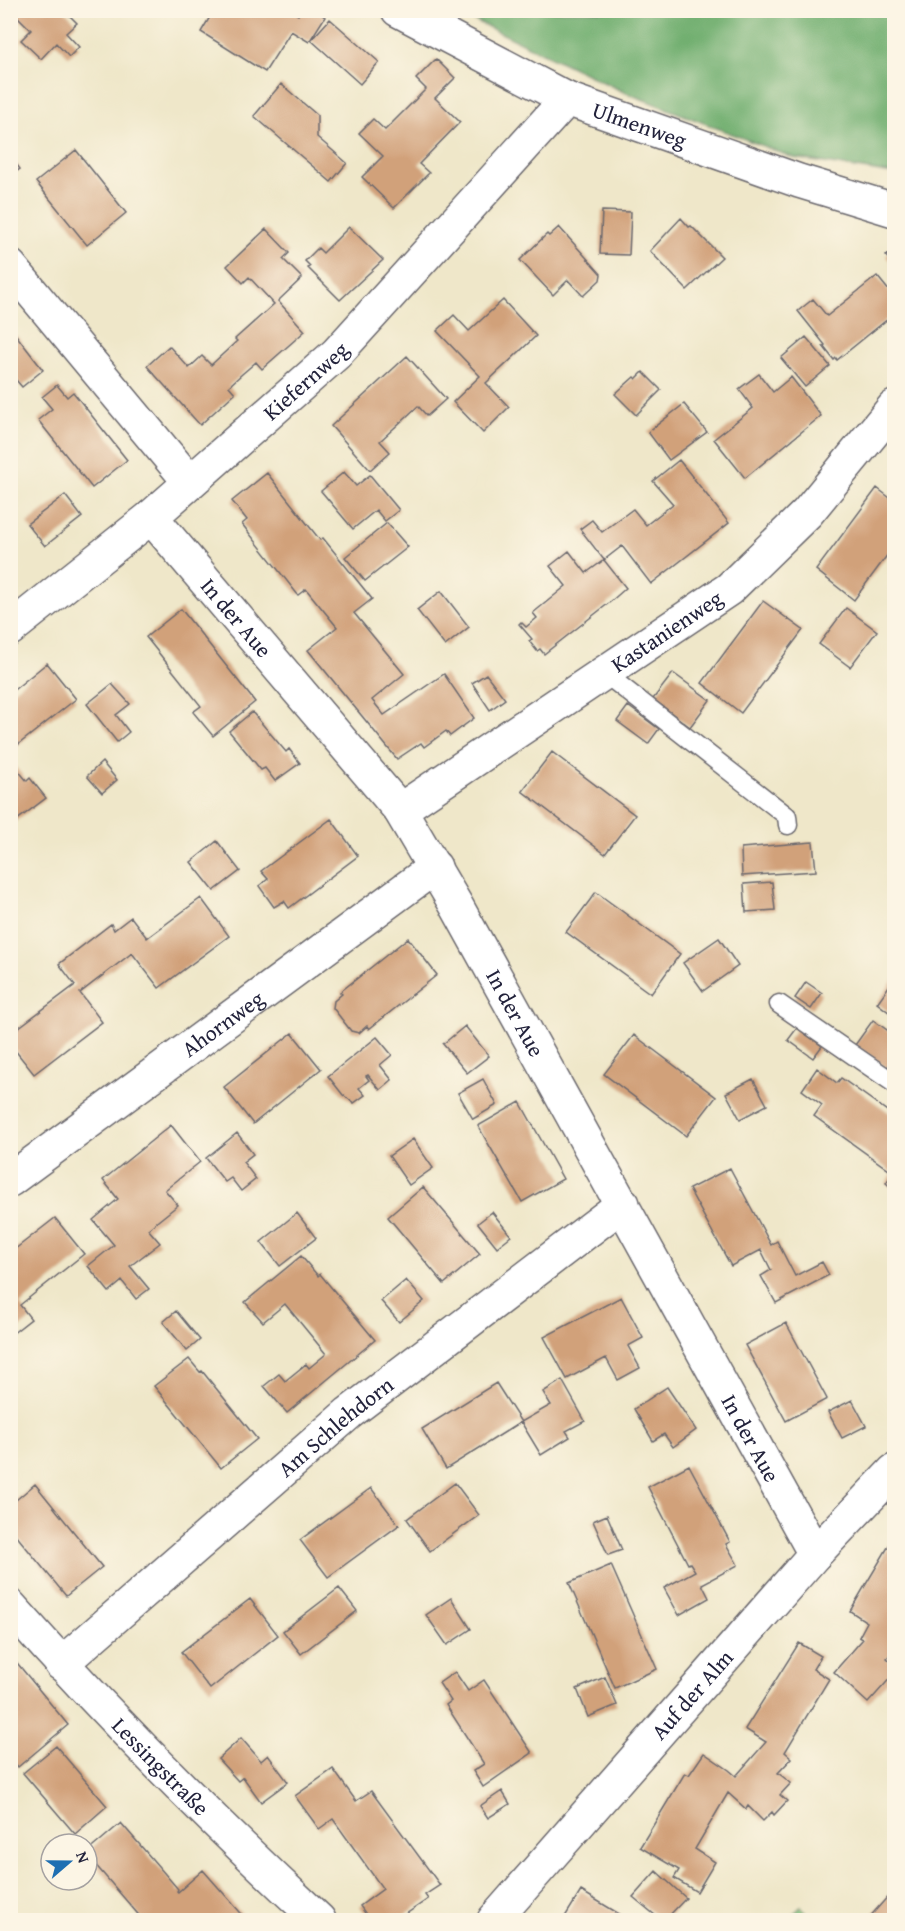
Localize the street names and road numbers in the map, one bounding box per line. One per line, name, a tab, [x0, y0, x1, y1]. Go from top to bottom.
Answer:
street label: Ulmenweg	[588, 93, 691, 156]
street label: Kiefernweg	[256, 334, 356, 428]
street label: In der Aue	[193, 571, 280, 664]
street label: Kastanienweg	[604, 582, 729, 680]
street label: In der Aue	[479, 963, 553, 1062]
street label: Ahornweg	[175, 982, 270, 1064]
street label: Am Schlehdorn	[271, 1368, 401, 1484]
street label: In der Aue	[714, 1389, 788, 1488]
street label: Auf der Alm	[643, 1642, 740, 1747]
street label: Lessingstraße	[105, 1710, 217, 1823]

